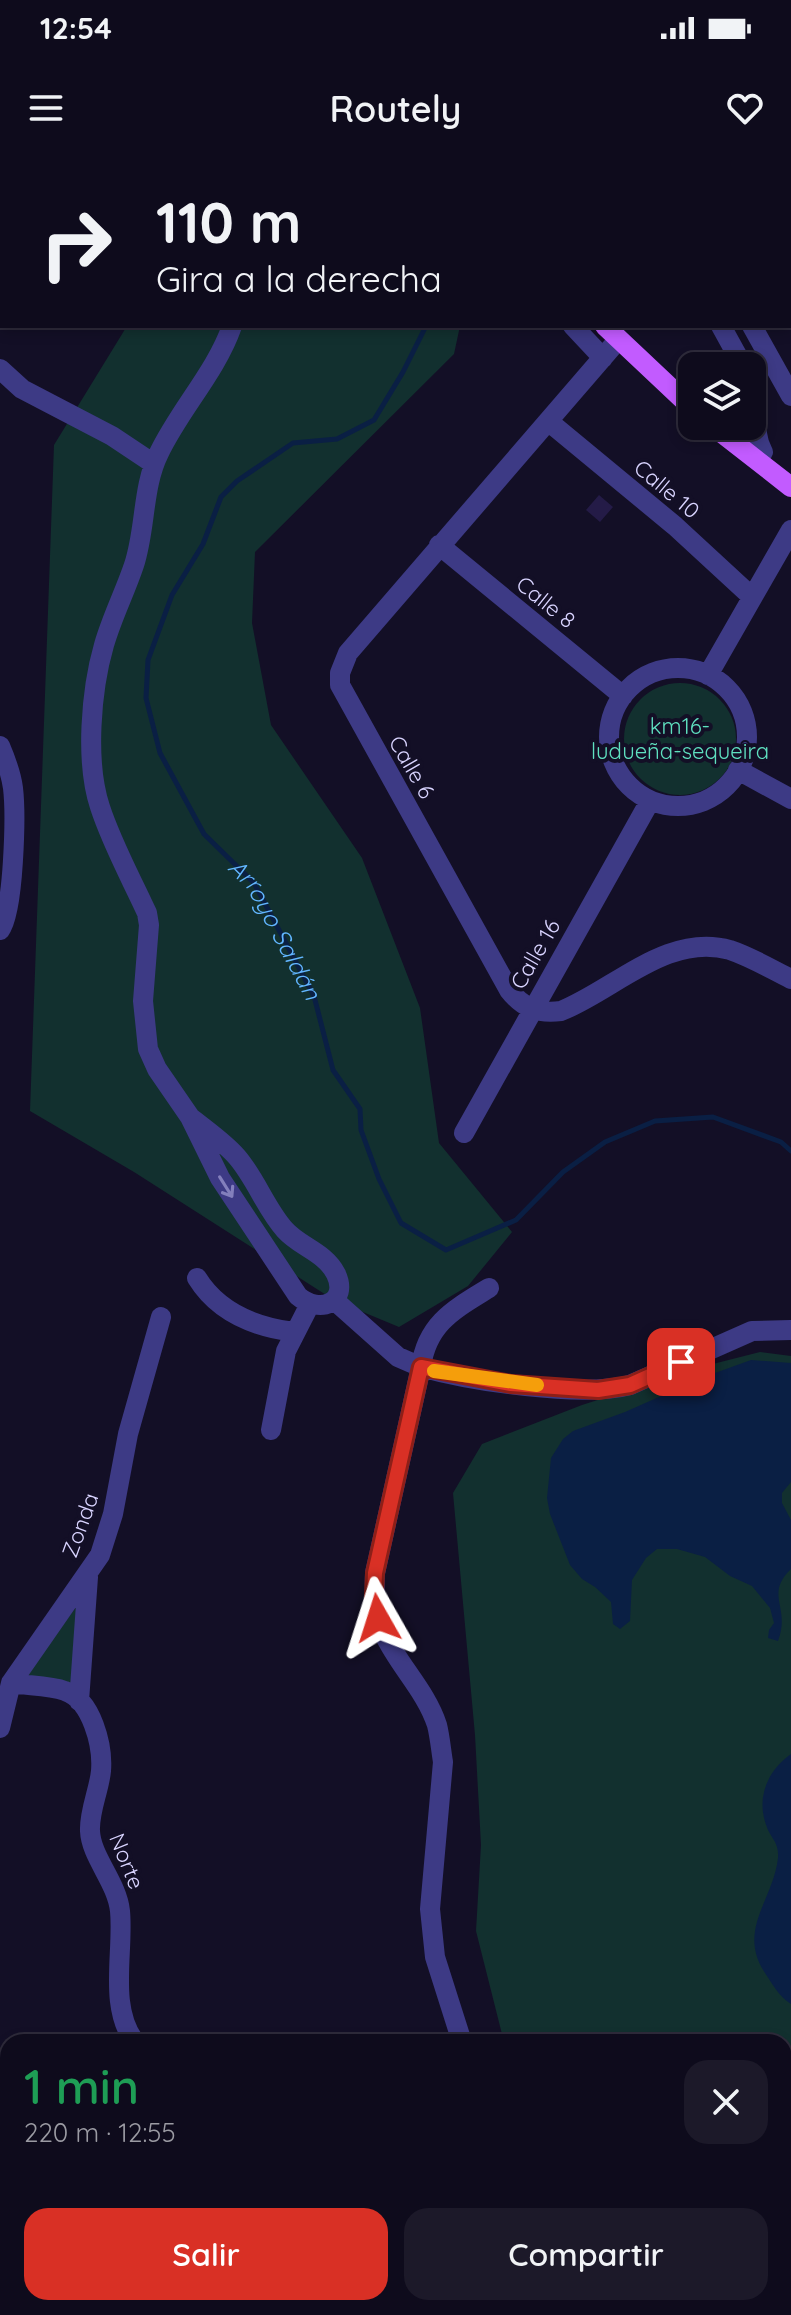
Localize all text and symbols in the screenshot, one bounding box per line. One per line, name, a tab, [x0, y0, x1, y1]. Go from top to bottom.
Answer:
text: 12:54	[40, 9, 112, 47]
icon: menu	[24, 86, 68, 130]
text: Routely	[330, 86, 461, 131]
icon: heart	[723, 86, 767, 130]
text: 110 m	[156, 187, 301, 257]
icon: right	[24, 192, 128, 296]
text: Gira a la derecha	[156, 256, 442, 301]
map controls	[678, 352, 766, 440]
button: layers	[678, 352, 766, 440]
street label: Calle 10	[628, 453, 706, 525]
street label: Calle 8	[511, 570, 581, 634]
park label: km16- ludueña-sequeira	[591, 712, 769, 765]
street label: Calle 6	[383, 731, 441, 804]
water label: Arroyo Saldán	[223, 852, 329, 1005]
street label: Calle 16	[504, 914, 566, 994]
one-way arrow	[218, 1175, 234, 1197]
pin	[647, 1328, 715, 1396]
icon: arrive	[659, 1340, 703, 1384]
street label: Zonda	[55, 1489, 105, 1561]
position arrow	[336, 1576, 420, 1660]
street label: Norte	[103, 1829, 151, 1893]
text: 1 min	[24, 2056, 139, 2116]
button: close	[684, 2060, 768, 2144]
text: 220 m · 12:55	[24, 2116, 176, 2149]
button: Salir	[24, 2208, 388, 2300]
button: Compartir	[404, 2208, 768, 2300]

